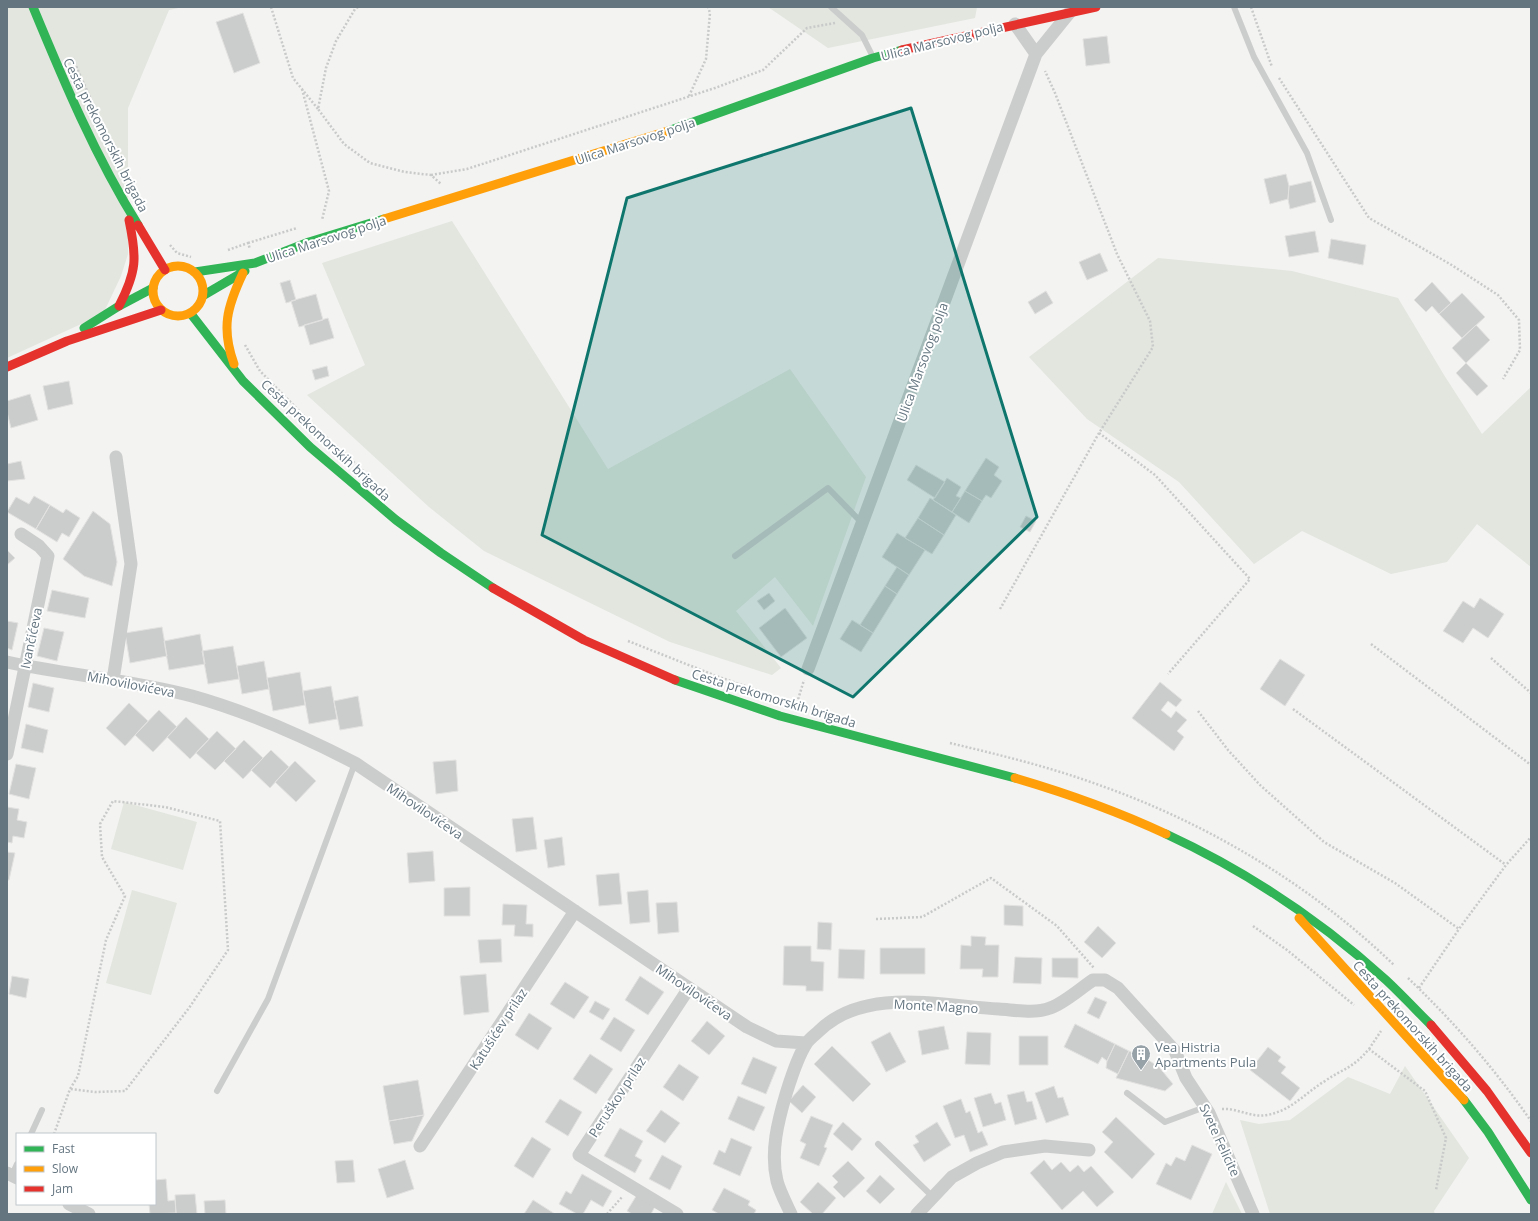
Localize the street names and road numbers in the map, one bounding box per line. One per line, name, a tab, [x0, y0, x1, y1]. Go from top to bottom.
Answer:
street label: Ulica Marsovog polja	[879, 17, 1005, 65]
street label: Cesta prekomorskih brigada	[59, 55, 153, 215]
street label: Ulica Marsovog polja	[573, 113, 697, 169]
street label: Ulica Marsovog polja	[264, 211, 388, 267]
street label: Ulica Marsovog polja	[892, 300, 952, 424]
street label: Cesta prekomorskih brigada	[257, 375, 395, 505]
street label: Ivančićeva	[16, 606, 46, 670]
street label: Cesta prekomorskih brigada	[690, 664, 858, 732]
street label: Mihovilovićeva	[86, 667, 176, 701]
street label: Mihovilovićeva	[383, 779, 467, 843]
street label: Cesta prekomorskih brigada	[1349, 956, 1477, 1096]
street label: Mihovilovićeva	[652, 960, 736, 1024]
street label: Katušićev prilaz	[465, 985, 531, 1073]
street label: Monte Magno	[893, 995, 979, 1017]
street label: Peruškov prilaz	[584, 1053, 650, 1141]
street label: Svete Felicite	[1195, 1101, 1245, 1179]

